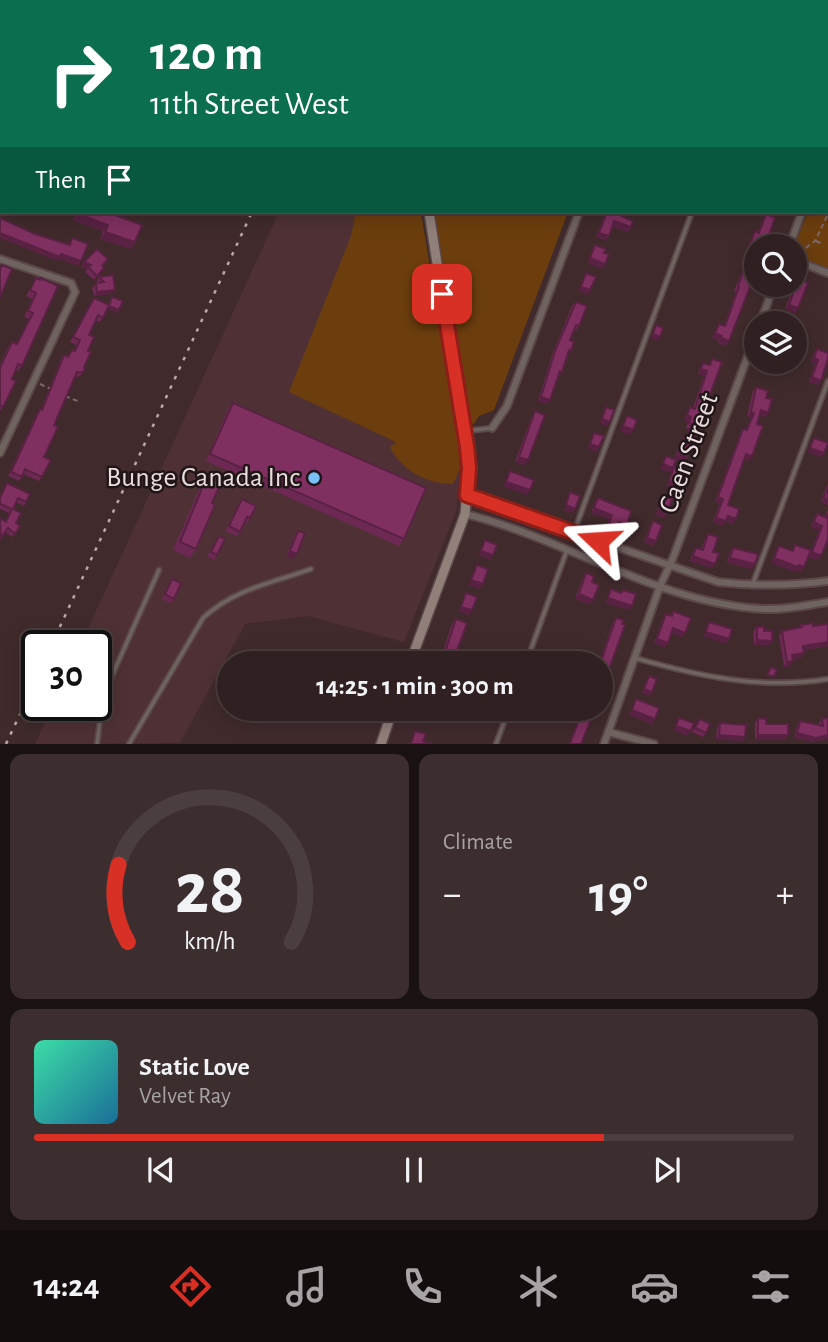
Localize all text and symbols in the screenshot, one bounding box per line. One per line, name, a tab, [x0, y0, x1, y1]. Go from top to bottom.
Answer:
icon: right	[35, 28, 126, 119]
text: 120 m	[150, 30, 263, 79]
text: 11th Street West	[150, 88, 349, 120]
icon: arrive	[100, 161, 138, 199]
text: Then	[35, 167, 86, 193]
map controls	[744, 234, 807, 374]
button: search	[744, 234, 807, 297]
pin	[412, 264, 472, 324]
icon: arrive	[423, 275, 461, 313]
button: layers	[744, 311, 807, 374]
street label: Caen Street	[654, 389, 724, 517]
place label: Bunge Canada Inc	[106, 464, 300, 492]
marker: Bunge Canada Inc	[306, 470, 322, 486]
position arrow	[561, 504, 635, 578]
speed limit sign: 30	[21, 630, 112, 721]
text: 14:25 · 1 min · 300 m	[316, 673, 514, 699]
text: Climate	[443, 831, 513, 854]
text: 28	[174, 855, 245, 928]
text: 19°	[589, 869, 648, 921]
text: −	[443, 876, 461, 914]
text: +	[776, 876, 794, 914]
text: km/h	[184, 929, 235, 954]
text: Static Love	[139, 1054, 250, 1080]
text: Velvet Ray	[139, 1085, 231, 1108]
icon: previous	[142, 1151, 180, 1189]
icon: pause	[395, 1151, 433, 1189]
icon: next	[648, 1151, 686, 1189]
icon: directions	[166, 1262, 215, 1311]
icon: music	[282, 1262, 331, 1311]
icon: phone	[398, 1262, 447, 1311]
icon: climate	[514, 1262, 563, 1311]
icon: car	[630, 1262, 679, 1311]
icon: filters	[746, 1262, 795, 1311]
text: 14:24	[33, 1270, 100, 1302]

